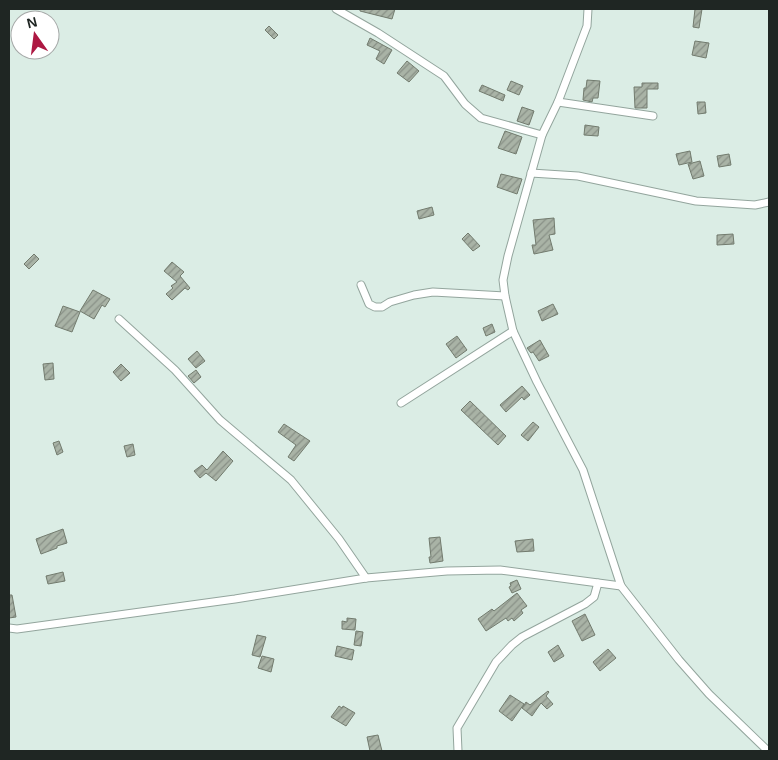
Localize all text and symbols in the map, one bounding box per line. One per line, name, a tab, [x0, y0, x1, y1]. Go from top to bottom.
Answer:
north arrow	[10, 10, 60, 60]
text: N	[25, 13, 39, 31]

